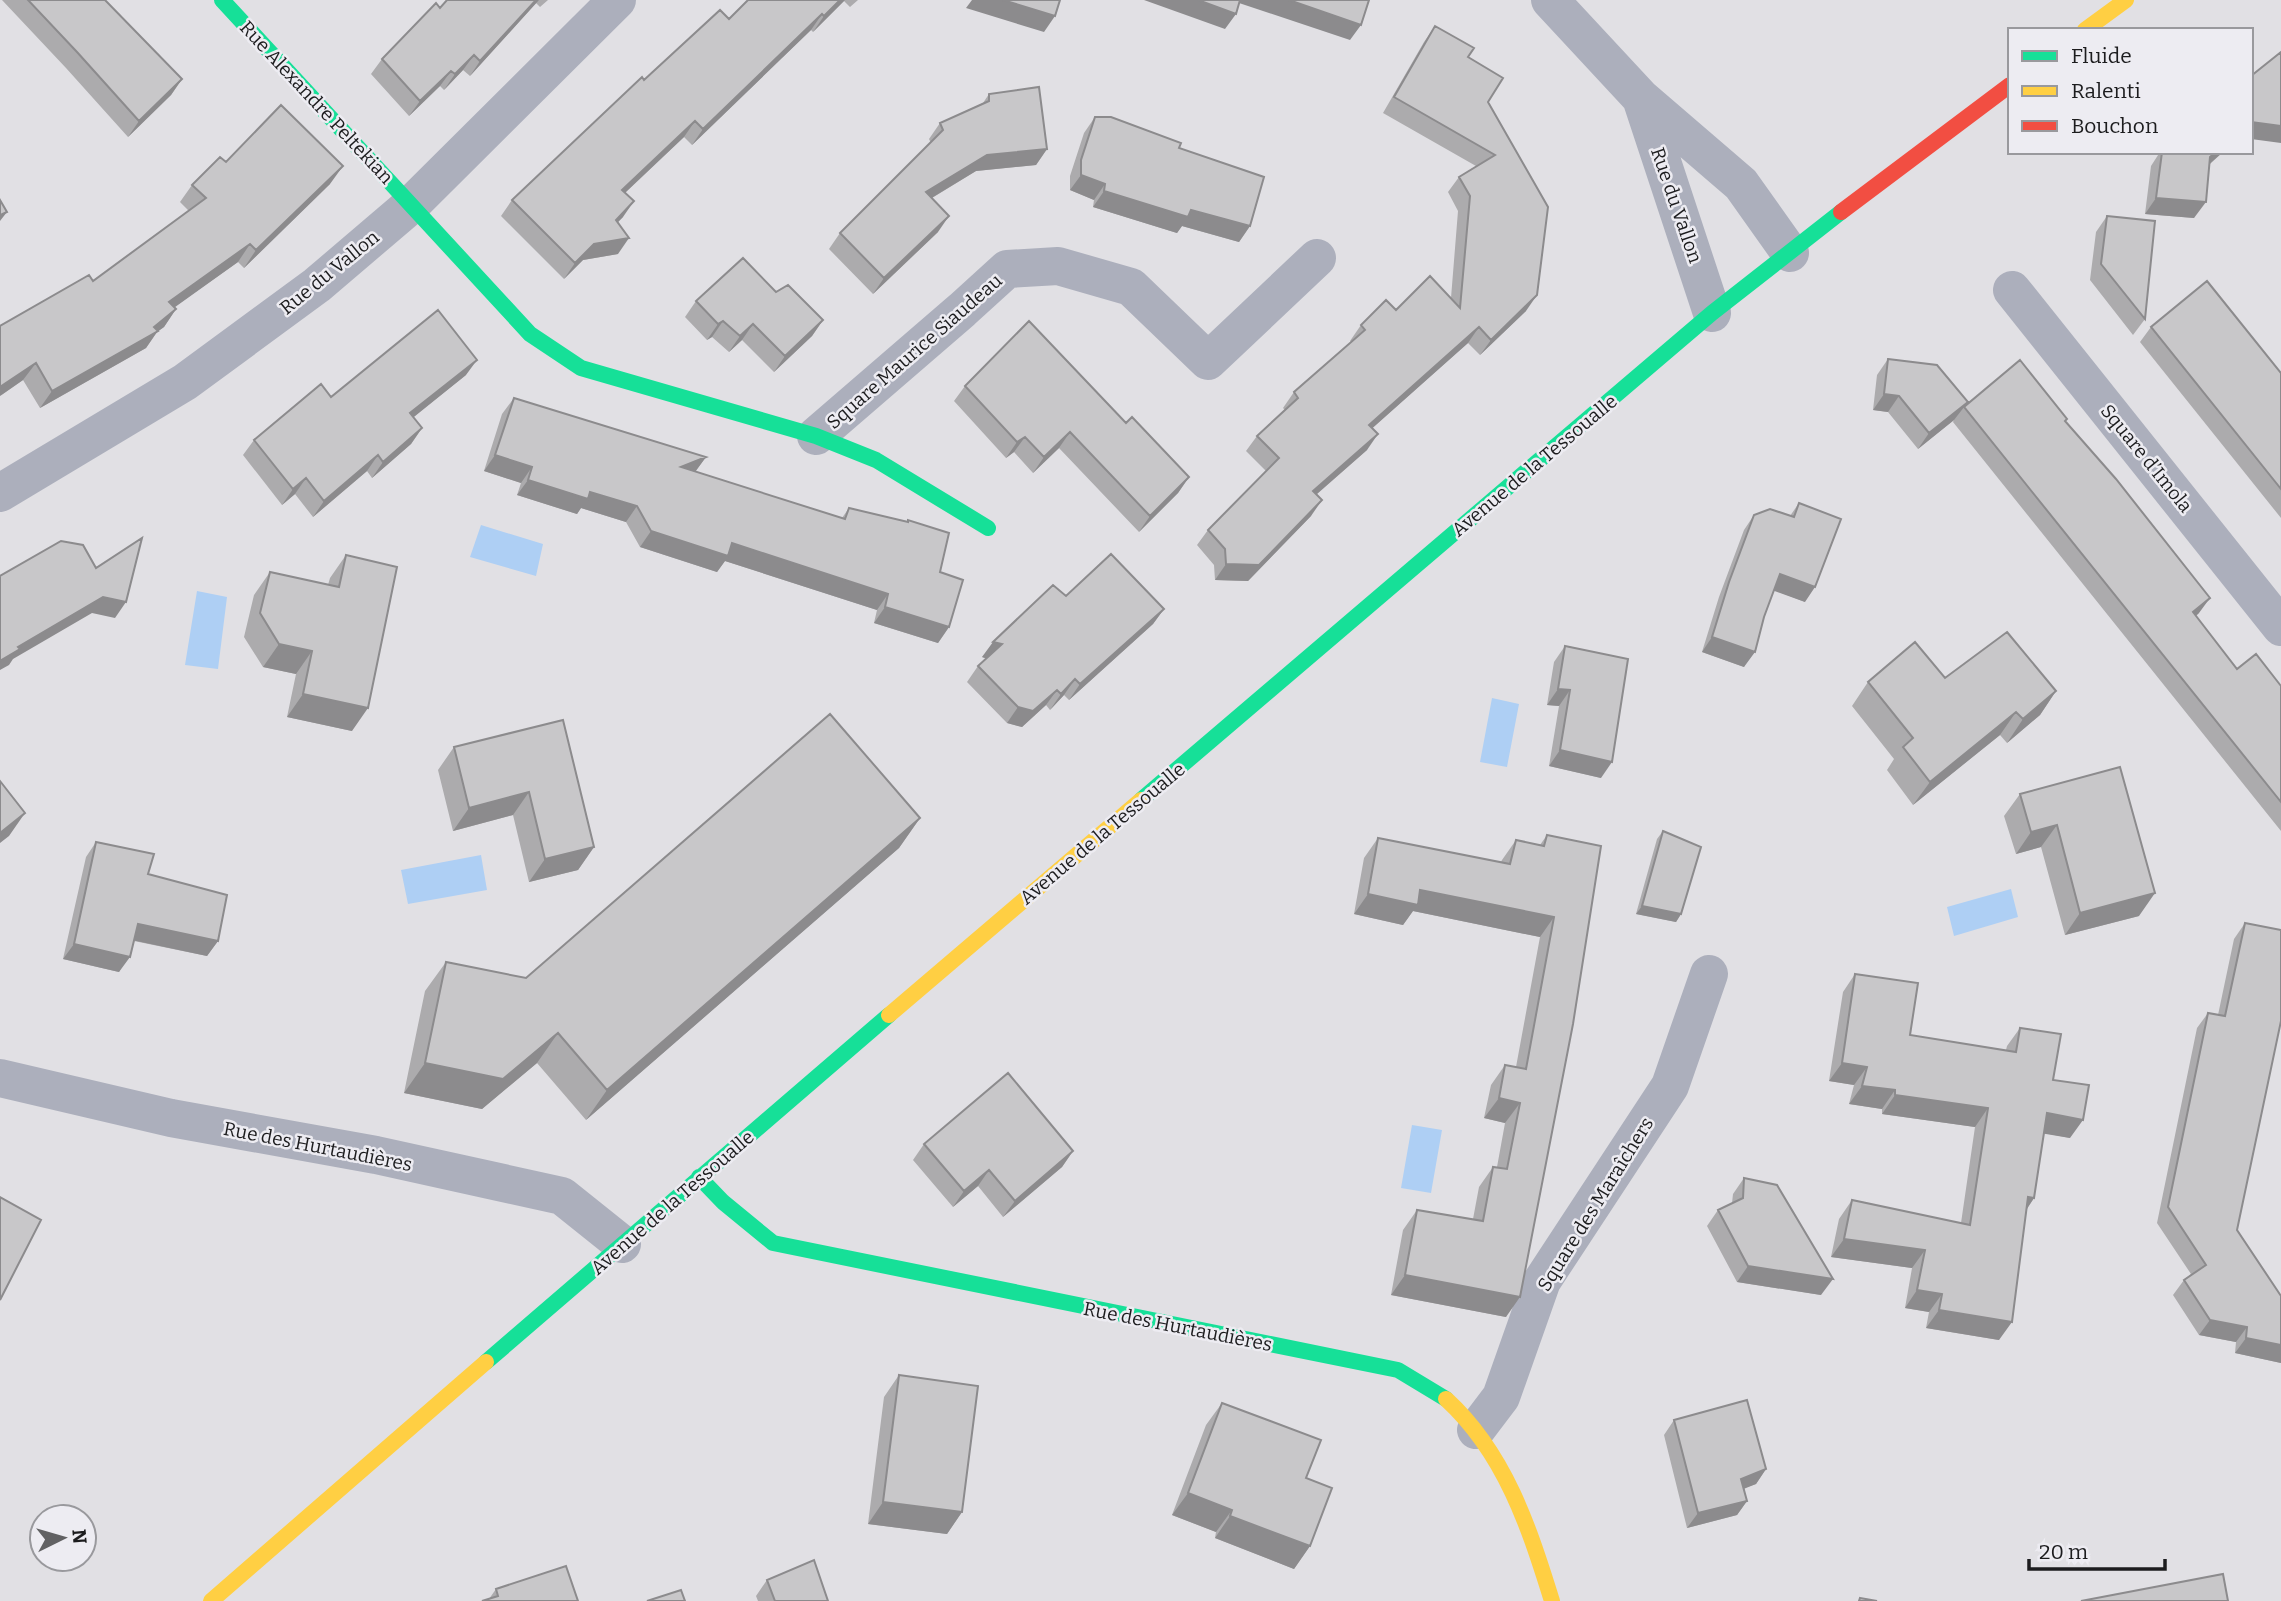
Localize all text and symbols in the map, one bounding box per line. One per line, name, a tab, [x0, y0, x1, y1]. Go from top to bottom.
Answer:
street label: Rue Alexandre Peltekian	[235, 16, 398, 189]
legend	[2008, 28, 2253, 154]
text: Fluide	[2071, 43, 2132, 69]
text: Ralenti	[2071, 78, 2141, 104]
text: Bouchon	[2071, 113, 2158, 139]
street label: Rue du Vallon	[1646, 144, 1707, 266]
street label: Rue du Vallon	[275, 225, 384, 319]
street label: Square Maurice Siaudeau	[822, 269, 1007, 434]
street label: Avenue de la Tessoualle	[1447, 390, 1622, 541]
street label: Square d’Imola	[2096, 400, 2198, 518]
street label: Avenue de la Tessoualle	[1015, 758, 1190, 909]
street label: Square des Maraîchers	[1532, 1113, 1658, 1295]
street label: Rue des Hurtaudières	[222, 1117, 414, 1176]
street label: Avenue de la Tessoualle	[586, 1125, 759, 1279]
street label: Rue des Hurtaudières	[1082, 1297, 1274, 1356]
north arrow	[28, 1503, 98, 1573]
text: N	[67, 1528, 92, 1545]
scale bar	[2029, 1528, 2166, 1572]
text: 20 m	[2039, 1539, 2088, 1565]

